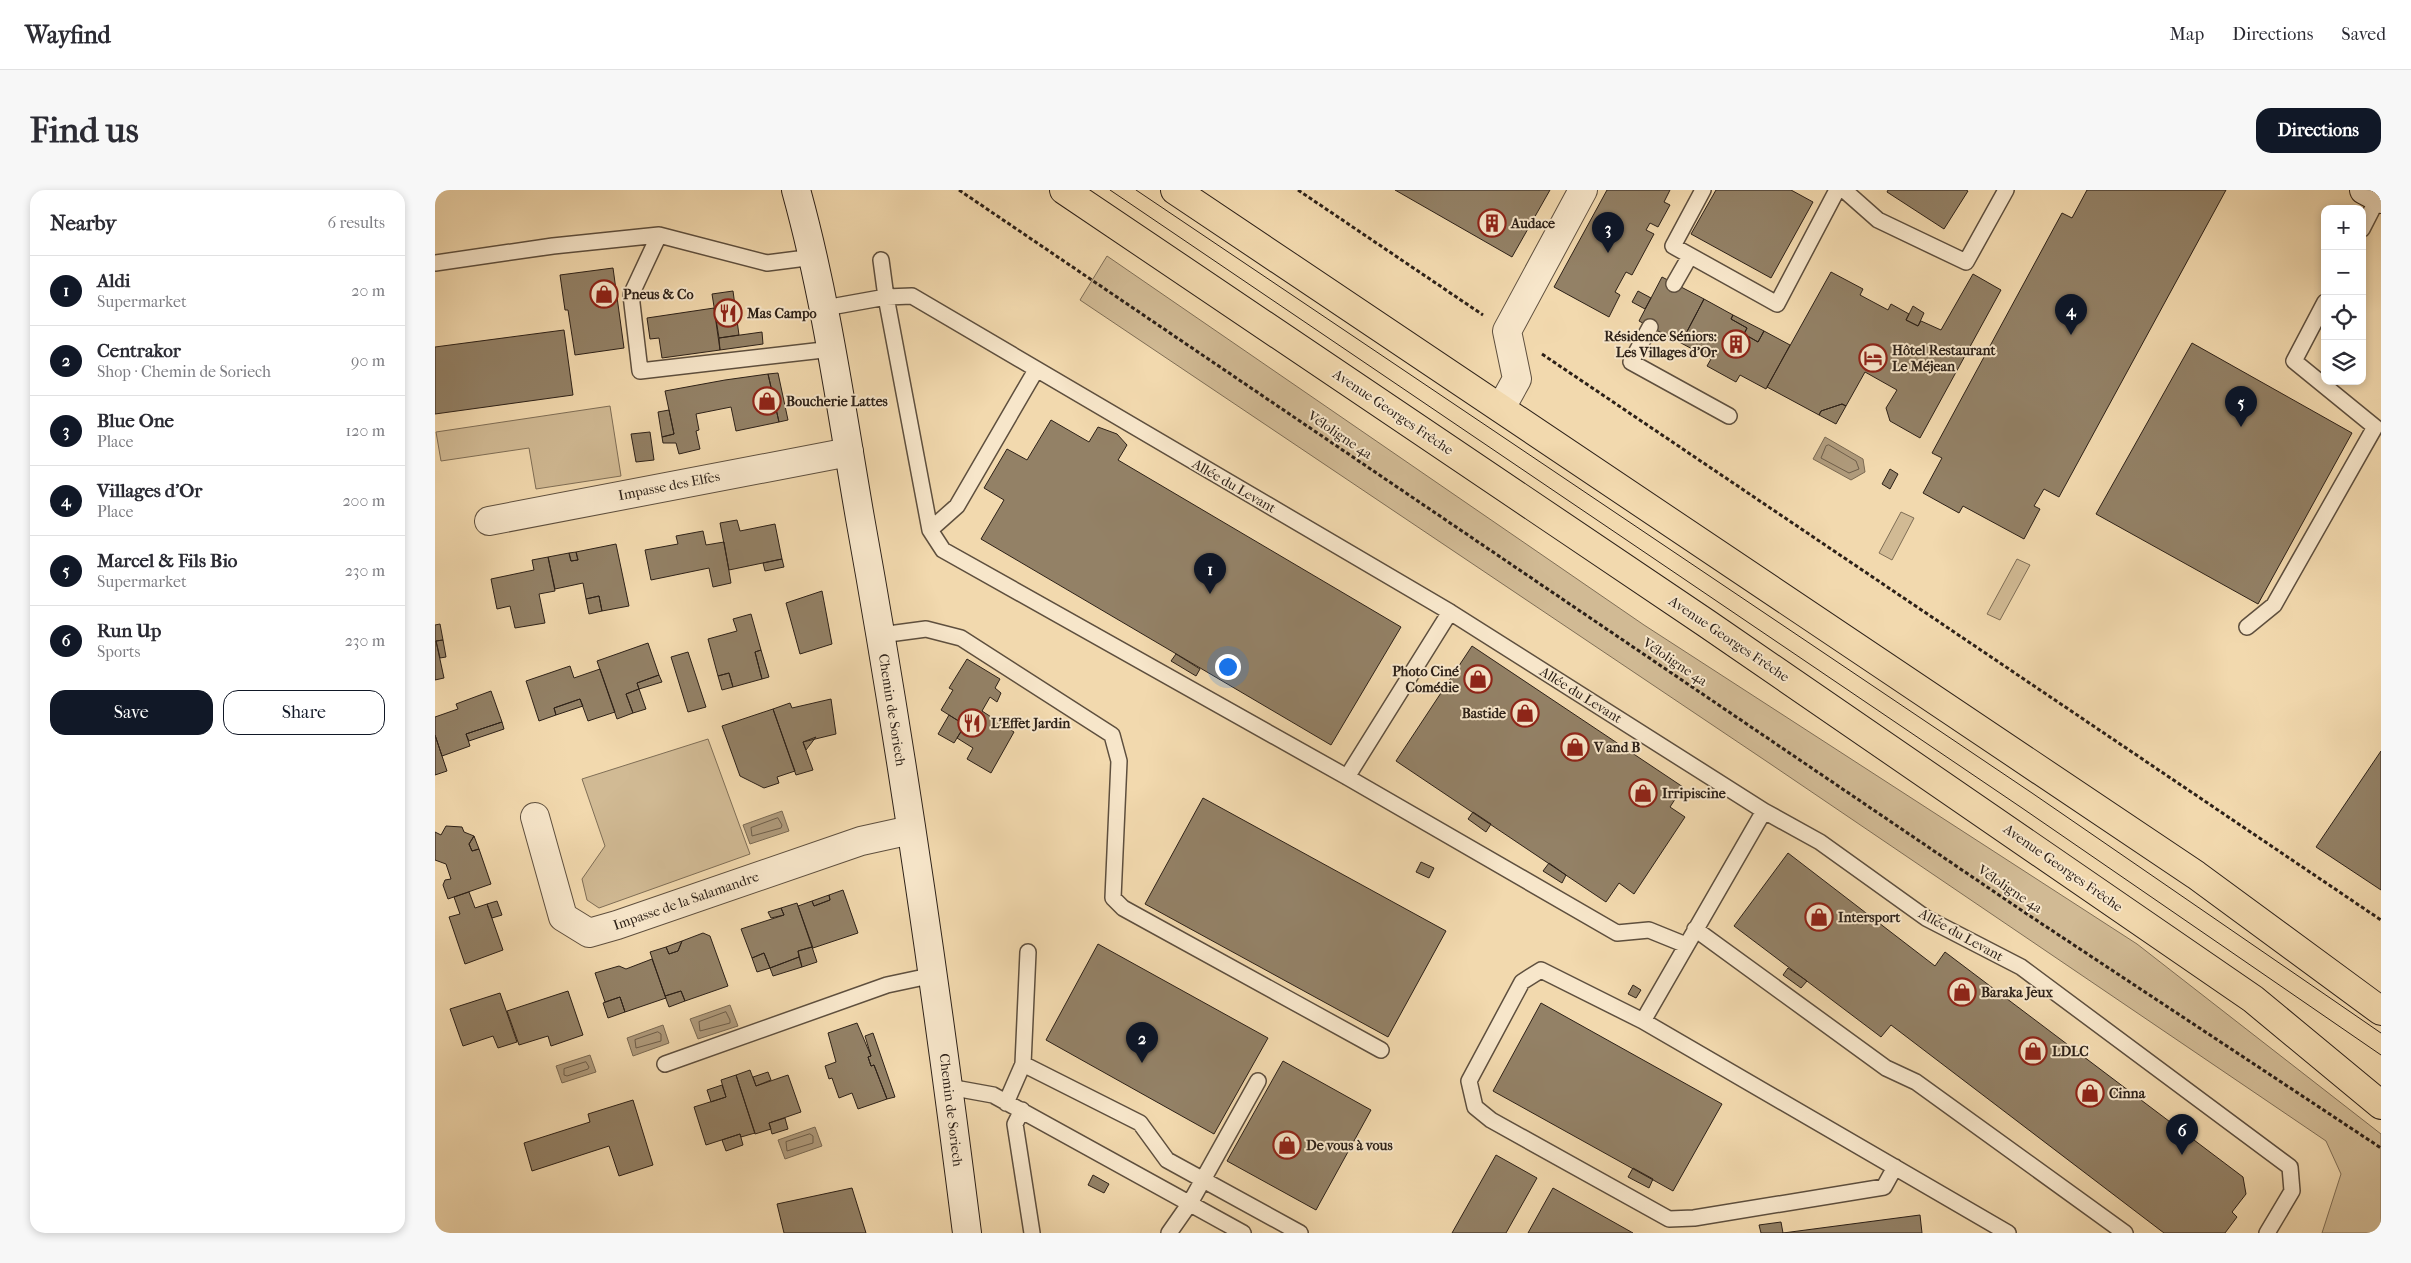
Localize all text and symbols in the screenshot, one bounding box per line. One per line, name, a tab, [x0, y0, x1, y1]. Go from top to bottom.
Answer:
text: Wayfind	[25, 21, 111, 49]
text: Map	[2170, 24, 2204, 45]
text: Directions	[2232, 24, 2313, 45]
text: Saved	[2341, 24, 2386, 45]
button: Directions	[2256, 108, 2381, 153]
text: Find us	[30, 110, 139, 151]
map controls	[2321, 205, 2366, 385]
button: +	[2321, 205, 2366, 250]
building icon: Audace	[1477, 208, 1507, 238]
text: Nearby	[50, 211, 116, 235]
pin: 3	[1592, 212, 1624, 253]
text: 6 results	[327, 213, 385, 232]
place label: Audace	[1510, 215, 1555, 232]
button: −	[2321, 250, 2366, 295]
text: Aldi	[97, 270, 130, 292]
shop icon: Pneus & Co	[589, 279, 619, 309]
text: 1	[63, 281, 69, 300]
text: 20 m	[351, 281, 385, 300]
place label: Pneus & Co	[623, 286, 694, 303]
text: Supermarket	[97, 292, 187, 311]
pin: 4	[2055, 294, 2087, 335]
button: locate	[2321, 295, 2366, 340]
restaurant icon: Mas Campo	[713, 298, 743, 328]
place label: Mas Campo	[746, 305, 817, 322]
place label: Résidence Séniors: Les Villages d'Or	[1604, 328, 1718, 361]
building icon: Résidence Séniors: Les Villages d'Or	[1721, 329, 1751, 359]
text: Centrakor	[97, 340, 181, 362]
button: layers	[2321, 340, 2366, 385]
place label: Hôtel Restaurant Le Méjean	[1892, 342, 1997, 375]
hotel icon: Hôtel Restaurant Le Méjean	[1858, 343, 1888, 373]
text: 2	[62, 351, 70, 370]
text: 90 m	[351, 351, 385, 370]
text: Shop · Chemin de Soriech	[97, 362, 271, 381]
street label: Avenue Georges Frêche	[1329, 365, 1457, 459]
shop icon: Boucherie Lattes	[752, 386, 782, 416]
pin: 5	[2225, 386, 2257, 427]
place label: Boucherie Lattes	[786, 393, 889, 410]
street label: Véloligne 4a	[1304, 407, 1376, 463]
text: Blue One	[97, 410, 174, 432]
text: 3	[63, 421, 69, 440]
text: 120 m	[346, 421, 385, 440]
text: Place	[97, 432, 133, 451]
street label: Allée du Levant	[1188, 455, 1279, 517]
street label: Impasse des Elfes	[617, 468, 721, 504]
text: Villages d'Or	[97, 480, 202, 502]
text: 4	[61, 491, 71, 510]
text: 200 m	[342, 491, 385, 510]
text: Place	[97, 502, 133, 521]
text: Marcel & Fils Bio	[97, 550, 238, 572]
pin: 1	[1194, 553, 1226, 594]
text: 5	[63, 561, 69, 580]
text: 230 m	[345, 561, 385, 580]
text: Supermarket	[97, 572, 187, 591]
street label: Avenue Georges Frêche	[1665, 592, 1793, 686]
text: Run Up	[97, 620, 161, 642]
text: 6	[62, 631, 70, 650]
text: 230 m	[345, 631, 385, 650]
street label: Véloligne 4a	[1639, 634, 1711, 690]
text: Sports	[97, 642, 140, 661]
street label: Chemin de Soriech	[875, 653, 909, 768]
your location	[1215, 654, 1241, 680]
street label: Allée du Levant	[1536, 662, 1625, 727]
place label: Photo Ciné Comédie	[1392, 663, 1459, 696]
shop icon: Photo Ciné Comédie	[1463, 664, 1493, 694]
button: Save	[50, 690, 213, 735]
button: Share	[223, 690, 385, 735]
shop icon: Bastide	[1510, 698, 1540, 728]
place label: Bastide	[1462, 705, 1506, 722]
restaurant icon: L'Effet Jardin	[957, 708, 987, 738]
place label: L'Effet Jardin	[991, 715, 1071, 732]
shop icon: V and B	[1560, 732, 1590, 762]
place label: V and B	[1593, 739, 1640, 756]
shop icon: Irripiscine	[1628, 778, 1658, 808]
place label: Irripiscine	[1662, 785, 1726, 802]
street label: Avenue Georges Frêche	[1999, 820, 2126, 916]
street label: Véloligne 4a	[1974, 861, 2046, 917]
street label: Impasse de la Salamandre	[611, 868, 761, 934]
shop icon: Intersport	[1804, 902, 1834, 932]
street label: Allée du Levant	[1915, 904, 2006, 965]
place label: Intersport	[1838, 909, 1901, 926]
shop icon: Baraka Jeux	[1947, 977, 1977, 1007]
place label: Baraka Jeux	[1981, 984, 2053, 1001]
pin: 2	[1126, 1022, 1158, 1063]
shop icon: LDLC	[2018, 1036, 2048, 1066]
place label: LDLC	[2052, 1043, 2089, 1060]
street label: Chemin de Soriech	[936, 1053, 966, 1168]
shop icon: Cinna	[2075, 1078, 2105, 1108]
place label: Cinna	[2109, 1085, 2146, 1102]
pin: 6	[2166, 1114, 2198, 1155]
shop icon: De vous à vous	[1272, 1130, 1302, 1160]
place label: De vous à vous	[1306, 1137, 1393, 1154]

